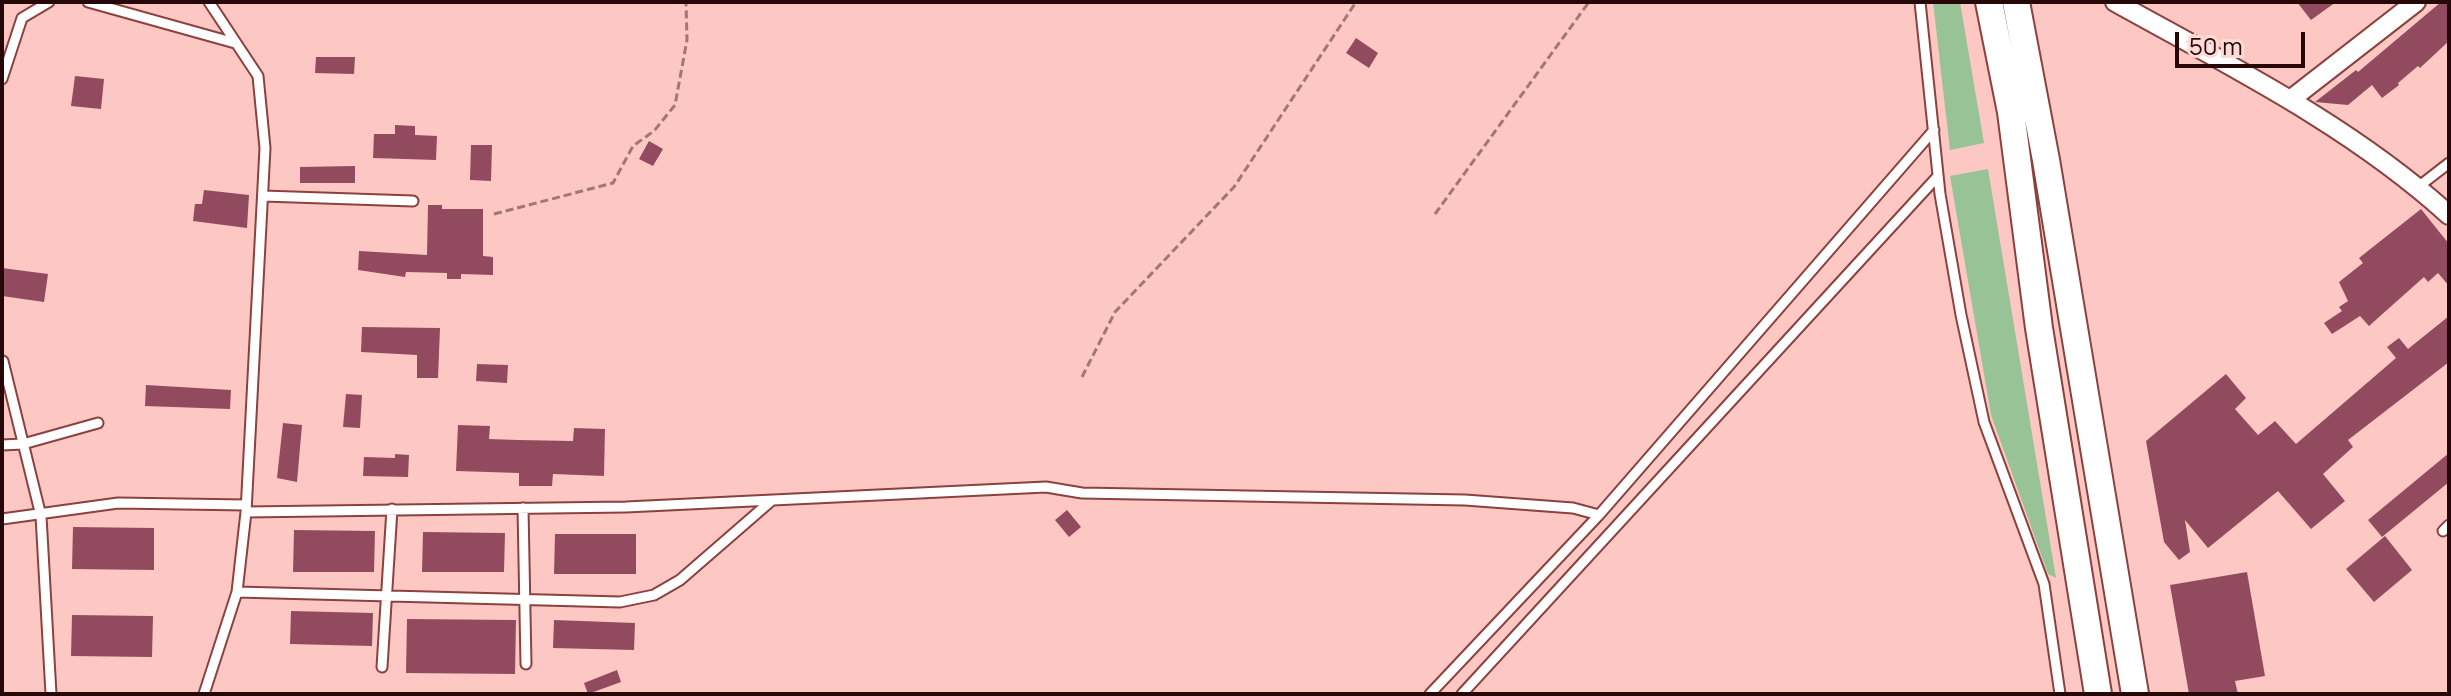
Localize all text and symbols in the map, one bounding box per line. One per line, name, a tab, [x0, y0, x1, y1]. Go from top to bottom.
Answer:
scale bar	[2179, 16, 2309, 66]
text: 50 m	[2189, 29, 2243, 62]

